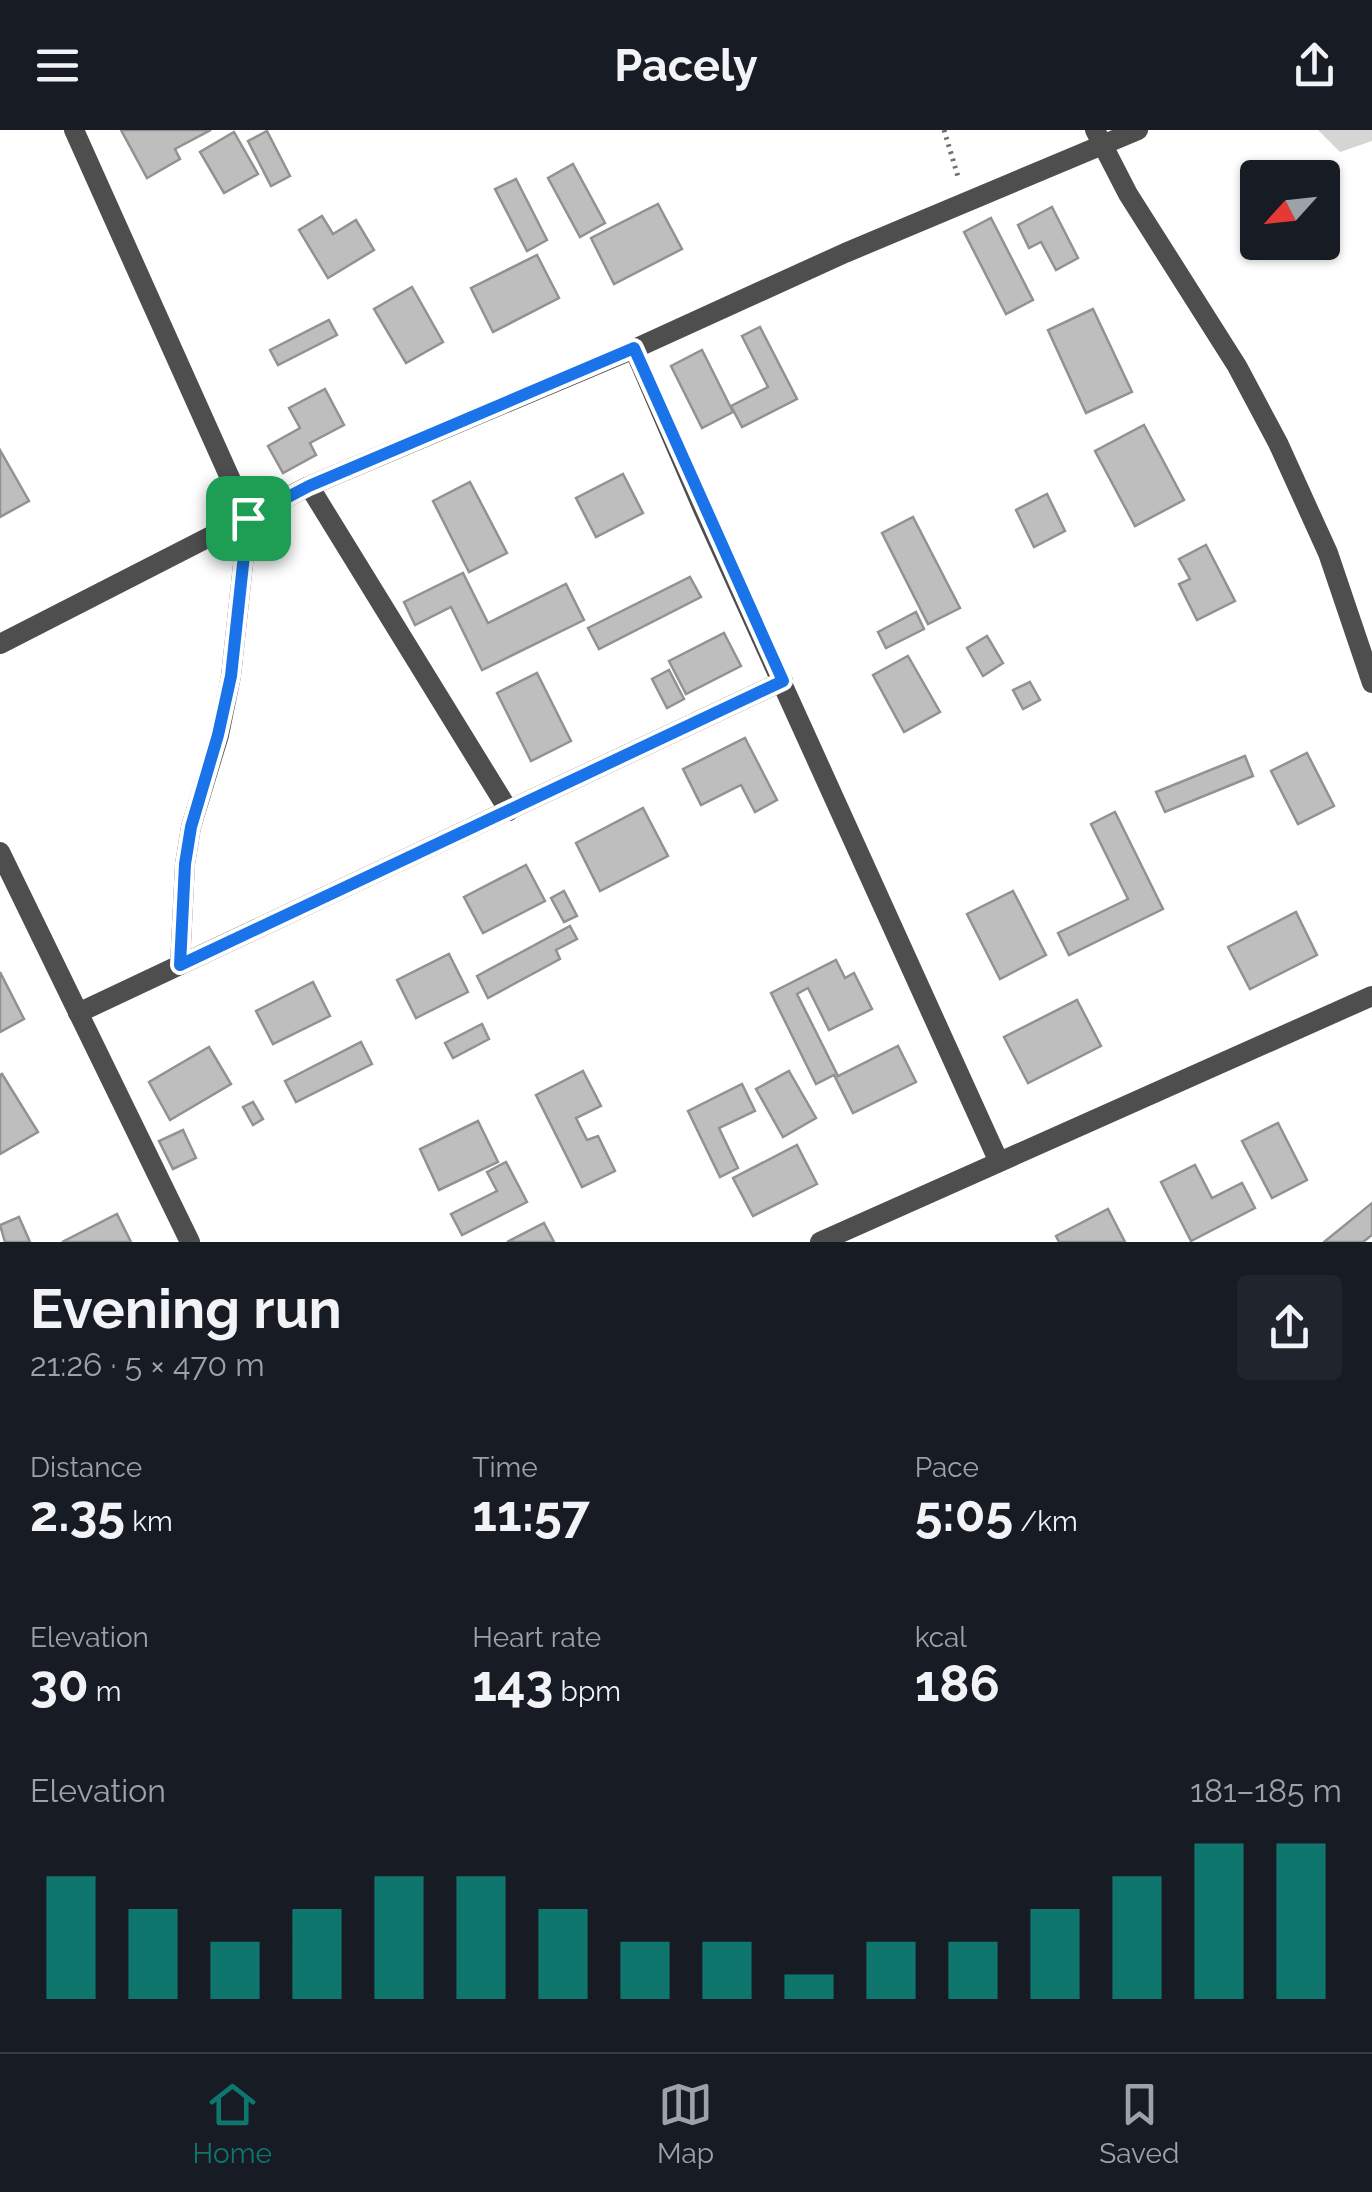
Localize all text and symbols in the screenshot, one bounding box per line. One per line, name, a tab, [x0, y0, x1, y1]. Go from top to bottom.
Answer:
icon: menu	[30, 38, 85, 93]
icon: share	[1287, 38, 1342, 93]
text: Pacely	[614, 39, 758, 92]
north arrow	[1240, 160, 1340, 260]
map controls	[1240, 160, 1340, 260]
pin	[206, 476, 291, 561]
icon: arrive	[221, 491, 276, 546]
button: share	[1237, 1275, 1342, 1380]
text: Evening run	[30, 1276, 342, 1341]
text: 21:26 · 5 × 470 m	[30, 1346, 265, 1383]
text: Distance	[30, 1451, 142, 1484]
text: Time	[472, 1451, 538, 1484]
text: Pace	[915, 1451, 979, 1484]
text: 2.35	[30, 1484, 125, 1543]
text: 11:57	[472, 1484, 590, 1543]
text: 5:05	[915, 1484, 1013, 1543]
text: km	[125, 1505, 173, 1538]
text: /km	[1013, 1505, 1078, 1538]
text: Elevation	[30, 1621, 149, 1654]
text: Heart rate	[472, 1621, 601, 1654]
text: kcal	[915, 1621, 967, 1654]
text: 30	[30, 1654, 89, 1713]
text: 143	[472, 1654, 553, 1713]
text: 186	[915, 1654, 1000, 1713]
text: m	[89, 1675, 121, 1708]
text: bpm	[553, 1675, 621, 1708]
text: Elevation	[30, 1772, 166, 1809]
text: 181–185 m	[1190, 1772, 1342, 1809]
tab: Home	[193, 2077, 272, 2170]
tab: Map	[657, 2077, 714, 2170]
tab: Saved	[1099, 2077, 1179, 2170]

